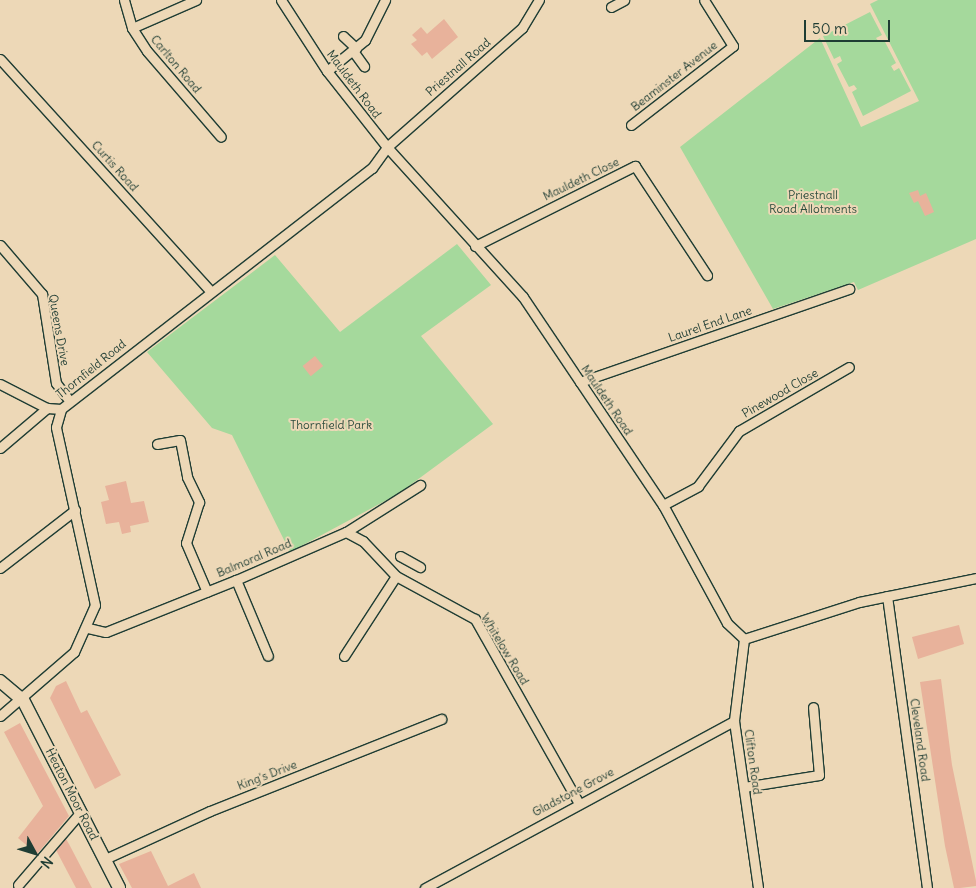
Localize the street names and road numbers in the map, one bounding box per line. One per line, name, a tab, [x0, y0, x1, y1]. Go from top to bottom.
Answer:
street label: Carlton Road	[148, 32, 204, 96]
street label: Priestnall Road	[423, 35, 493, 99]
street label: Beaminster Avenue	[628, 38, 720, 114]
street label: Mauldeth Road	[324, 47, 384, 121]
street label: Curtis Road	[89, 138, 141, 194]
street label: Mauldeth Close	[541, 154, 621, 204]
street label: Queens Drive	[46, 293, 72, 367]
street label: Laurel End Lane	[666, 303, 754, 345]
street label: Thornfield Road	[53, 336, 129, 402]
street label: Mauldeth Road	[578, 362, 636, 438]
street label: Pinewood Close	[739, 365, 821, 421]
street label: Balmoral Road	[214, 536, 294, 580]
street label: Whitelow Road	[478, 611, 532, 687]
street label: Cleveland Road	[907, 697, 933, 783]
street label: Clifton Road	[741, 728, 765, 796]
street label: Heaton Moor Road	[43, 746, 101, 842]
street label: King's Drive	[235, 757, 299, 793]
street label: Gladstone Grove	[530, 764, 616, 820]

